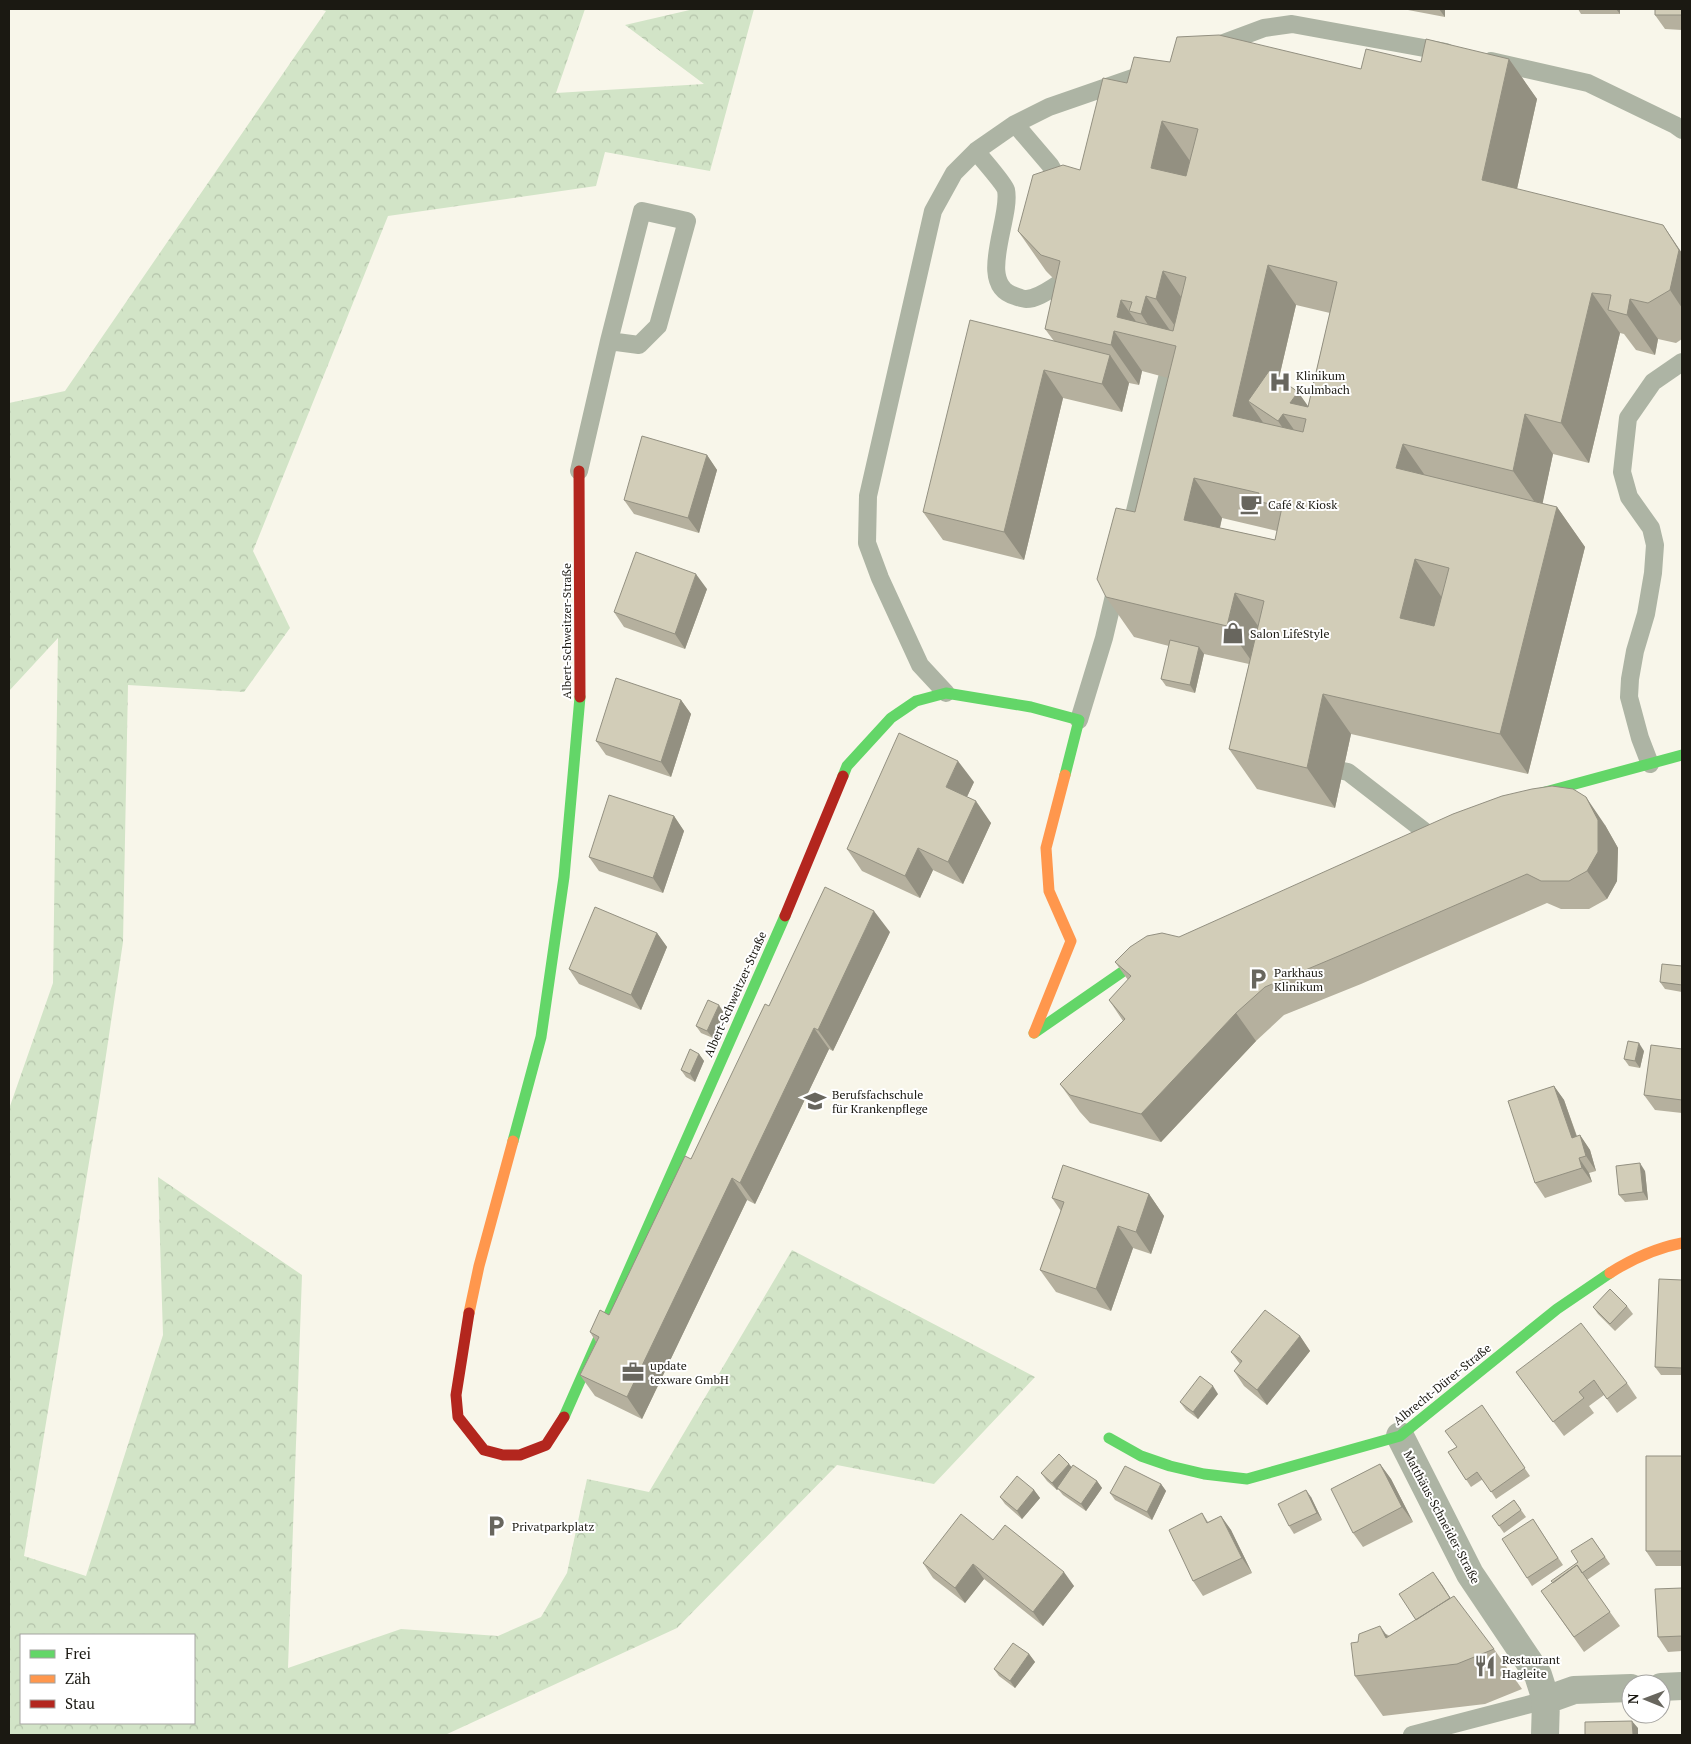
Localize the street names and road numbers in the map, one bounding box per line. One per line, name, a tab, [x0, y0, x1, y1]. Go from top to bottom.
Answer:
street label: Albert-Schweitzer-Straße	[559, 563, 574, 699]
street label: Albert-Schweitzer-Straße	[700, 929, 770, 1059]
street label: Albrecht-Dürer-Straße	[1390, 1340, 1494, 1428]
street label: Matthäus-Schneider-Straße	[1400, 1448, 1484, 1586]

